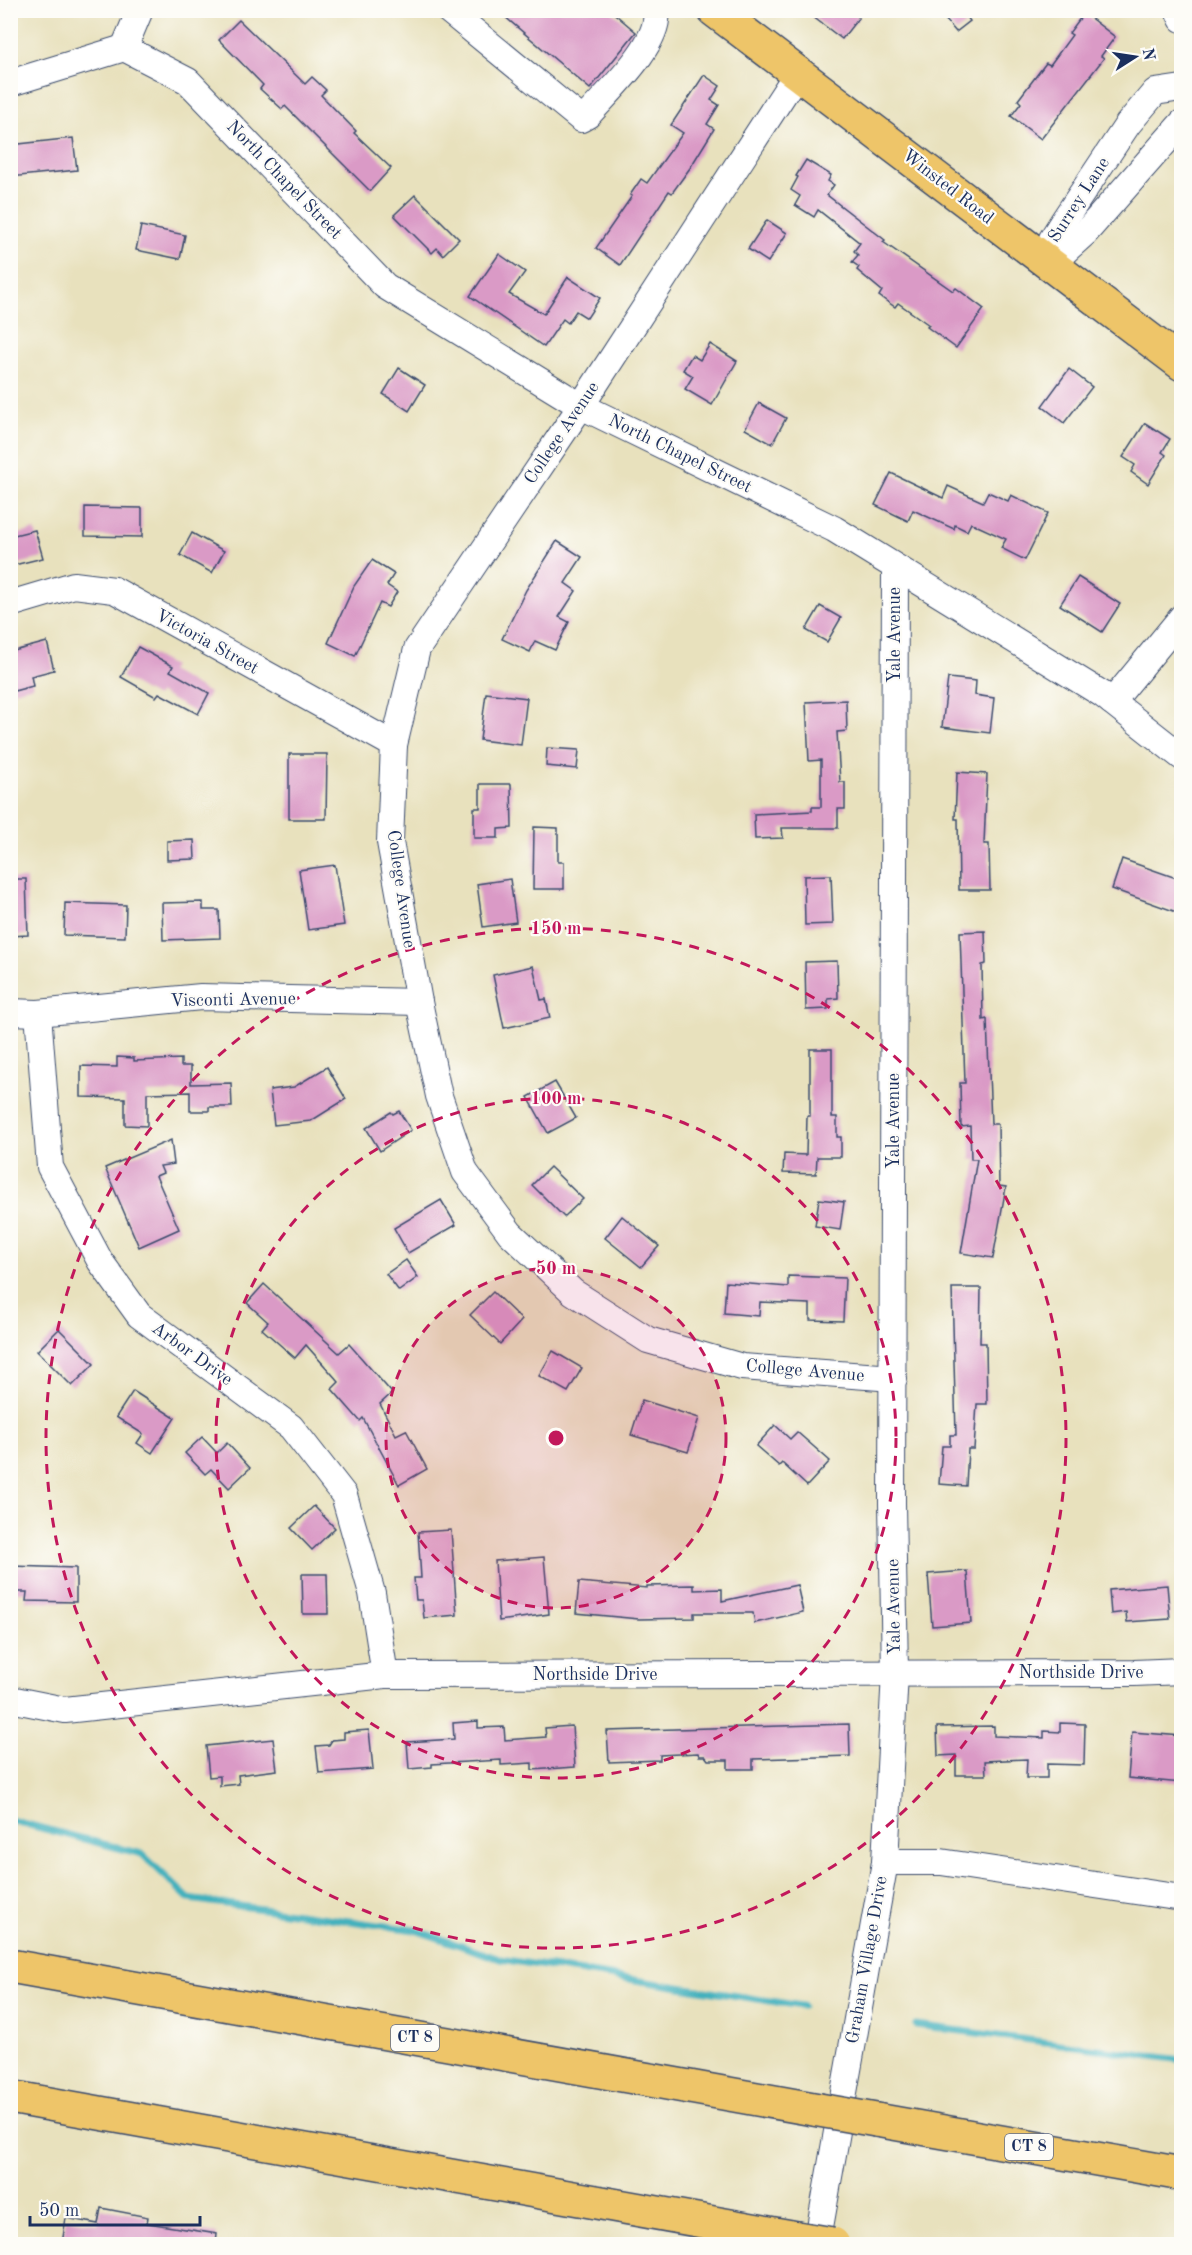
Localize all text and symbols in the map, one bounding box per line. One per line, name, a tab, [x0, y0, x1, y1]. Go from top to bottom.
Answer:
north arrow	[1105, 27, 1165, 87]
text: N	[1139, 47, 1157, 63]
street label: North Chapel Street	[223, 117, 345, 243]
street label: Winsted Road	[899, 146, 997, 228]
street label: Surrey Lane	[1045, 154, 1113, 246]
street label: College Avenue	[521, 379, 603, 487]
street label: North Chapel Street	[605, 411, 755, 497]
street label: Yale Avenue	[886, 587, 904, 683]
street label: Victoria Street	[152, 606, 262, 678]
street label: College Avenue	[384, 829, 418, 949]
text: 150 m	[531, 920, 581, 938]
street label: Visconti Avenue	[170, 990, 296, 1010]
street label: Yale Avenue	[885, 1073, 903, 1169]
text: 100 m	[531, 1090, 581, 1108]
text: 50 m	[536, 1260, 576, 1278]
street label: Arbor Drive	[148, 1319, 236, 1389]
street label: College Avenue	[745, 1357, 865, 1385]
centre of rings	[546, 1428, 566, 1448]
street label: Yale Avenue	[884, 1559, 904, 1655]
street label: Northside Drive	[1019, 1664, 1143, 1682]
street label: Northside Drive	[533, 1666, 657, 1684]
street label: Graham Village Drive	[843, 1875, 891, 2045]
road number: CT 8	[391, 2025, 439, 2051]
road number: CT 8	[1005, 2134, 1053, 2160]
scale bar	[30, 2189, 200, 2227]
text: 50 m	[39, 2202, 79, 2220]

